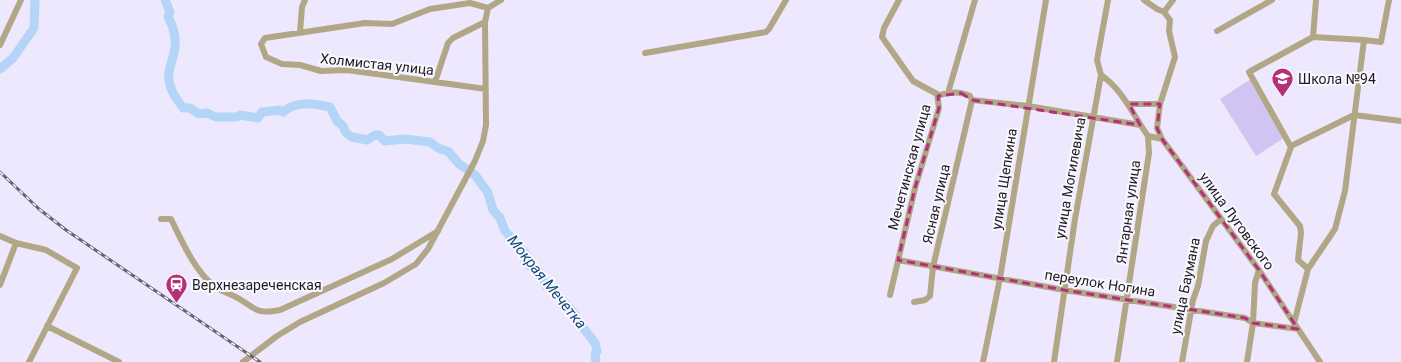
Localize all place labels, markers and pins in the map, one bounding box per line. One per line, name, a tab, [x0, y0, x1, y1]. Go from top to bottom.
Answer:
school or university icon: Школа №94	[1269, 66, 1295, 99]
place label: Школа №94	[1298, 71, 1376, 87]
station icon: Верхнезареченская	[164, 272, 190, 305]
place label: Верхнезареченская	[192, 277, 322, 293]

